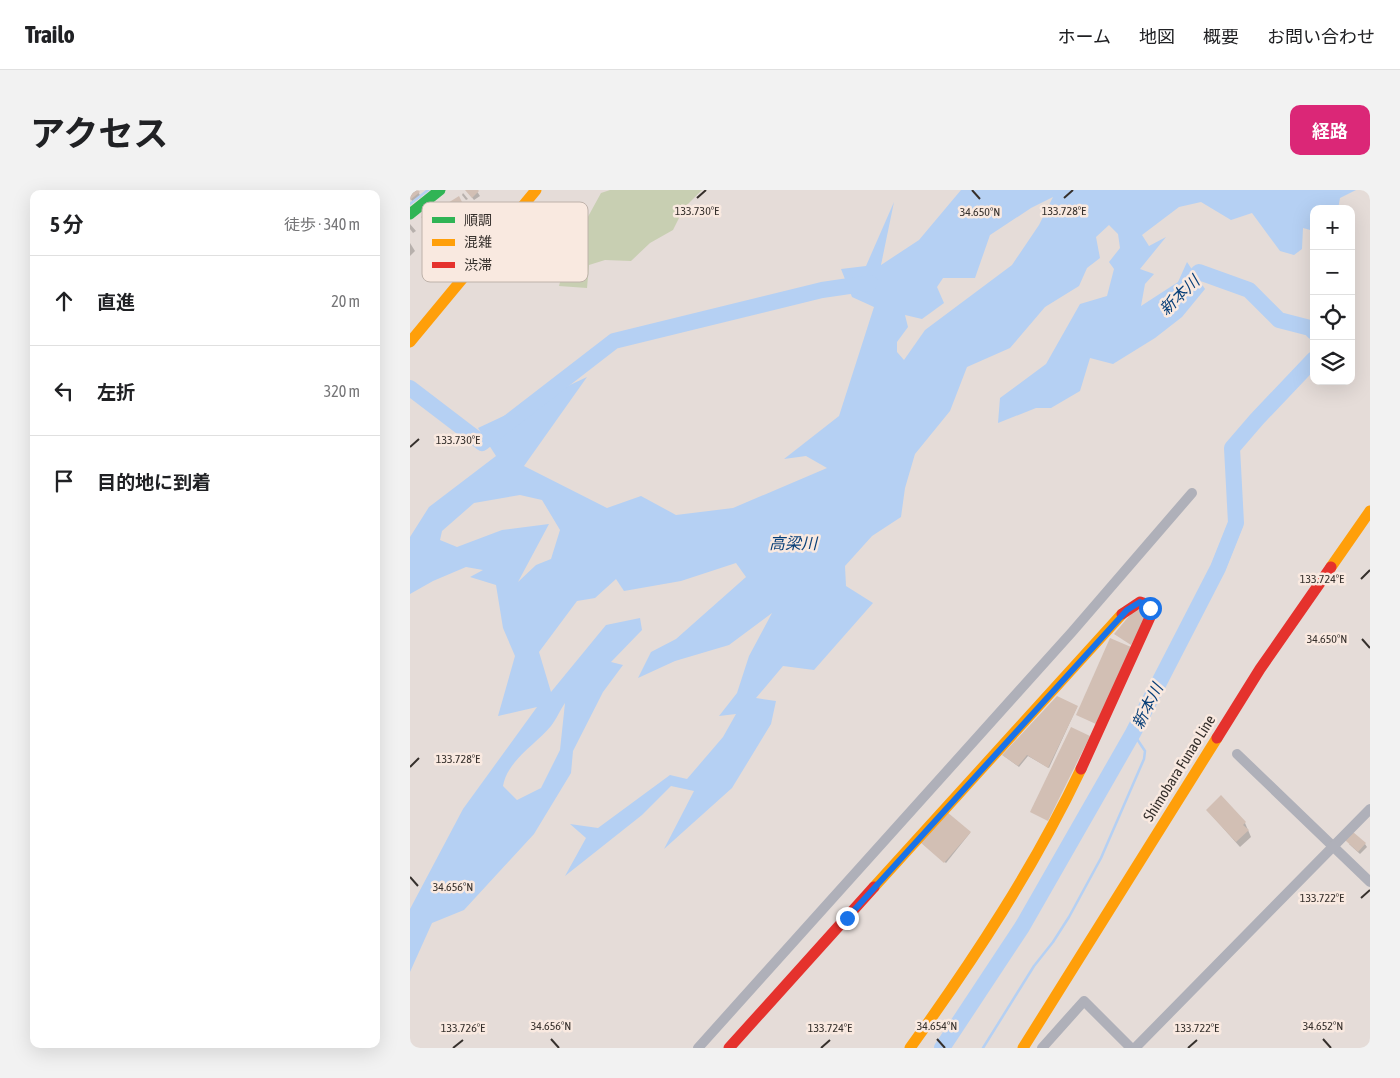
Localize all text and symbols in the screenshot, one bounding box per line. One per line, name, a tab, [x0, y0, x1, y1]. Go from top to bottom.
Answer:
text: Trailo	[25, 21, 75, 48]
text: ホーム	[1058, 26, 1111, 47]
text: 地図	[1139, 26, 1175, 47]
text: 概要	[1203, 26, 1239, 47]
text: お問い合わせ	[1267, 26, 1375, 47]
button: 経路	[1290, 105, 1370, 155]
text: アクセス	[30, 113, 168, 153]
legend	[422, 202, 588, 282]
text: 133.730°E	[675, 204, 719, 218]
text: 133.728°E	[1042, 204, 1086, 218]
text: 34.650°N	[960, 205, 1000, 219]
map controls	[1310, 205, 1355, 385]
button: +	[1310, 205, 1355, 250]
text: 5 分	[50, 212, 84, 236]
text: 順調	[464, 212, 492, 228]
text: 徒歩 · 340 m	[284, 215, 360, 233]
text: 混雑	[464, 234, 492, 250]
button: −	[1310, 250, 1355, 295]
text: 渋滞	[464, 257, 492, 273]
water label: 新本川	[1155, 270, 1204, 318]
icon: ahead	[50, 287, 78, 315]
text: 直進	[97, 291, 135, 313]
text: 20 m	[331, 292, 360, 310]
button: locate	[1310, 295, 1355, 340]
button: layers	[1310, 340, 1355, 385]
icon: left	[50, 377, 78, 405]
text: 左折	[97, 381, 135, 403]
text: 320 m	[324, 382, 360, 400]
text: 133.730°E	[436, 433, 480, 447]
icon: arrive	[50, 467, 78, 495]
text: 目的地に到着	[97, 471, 211, 493]
water label: 高梁川	[769, 534, 819, 552]
text: 133.724°E	[1300, 572, 1344, 586]
route start	[1139, 597, 1162, 620]
text: 34.650°N	[1307, 632, 1347, 646]
water label: 新本川	[1128, 679, 1167, 731]
street label: Shimobara Funao Line	[1139, 712, 1219, 824]
text: 133.728°E	[436, 752, 480, 766]
text: 34.656°N	[433, 880, 473, 894]
text: 133.722°E	[1300, 891, 1344, 905]
route end	[836, 907, 859, 930]
text: 34.656°N	[531, 1019, 571, 1033]
text: 34.654°N	[917, 1019, 957, 1033]
text: 34.652°N	[1303, 1019, 1343, 1033]
text: 133.726°E	[441, 1021, 485, 1035]
text: 133.724°E	[808, 1021, 852, 1035]
text: 133.722°E	[1175, 1021, 1219, 1035]

